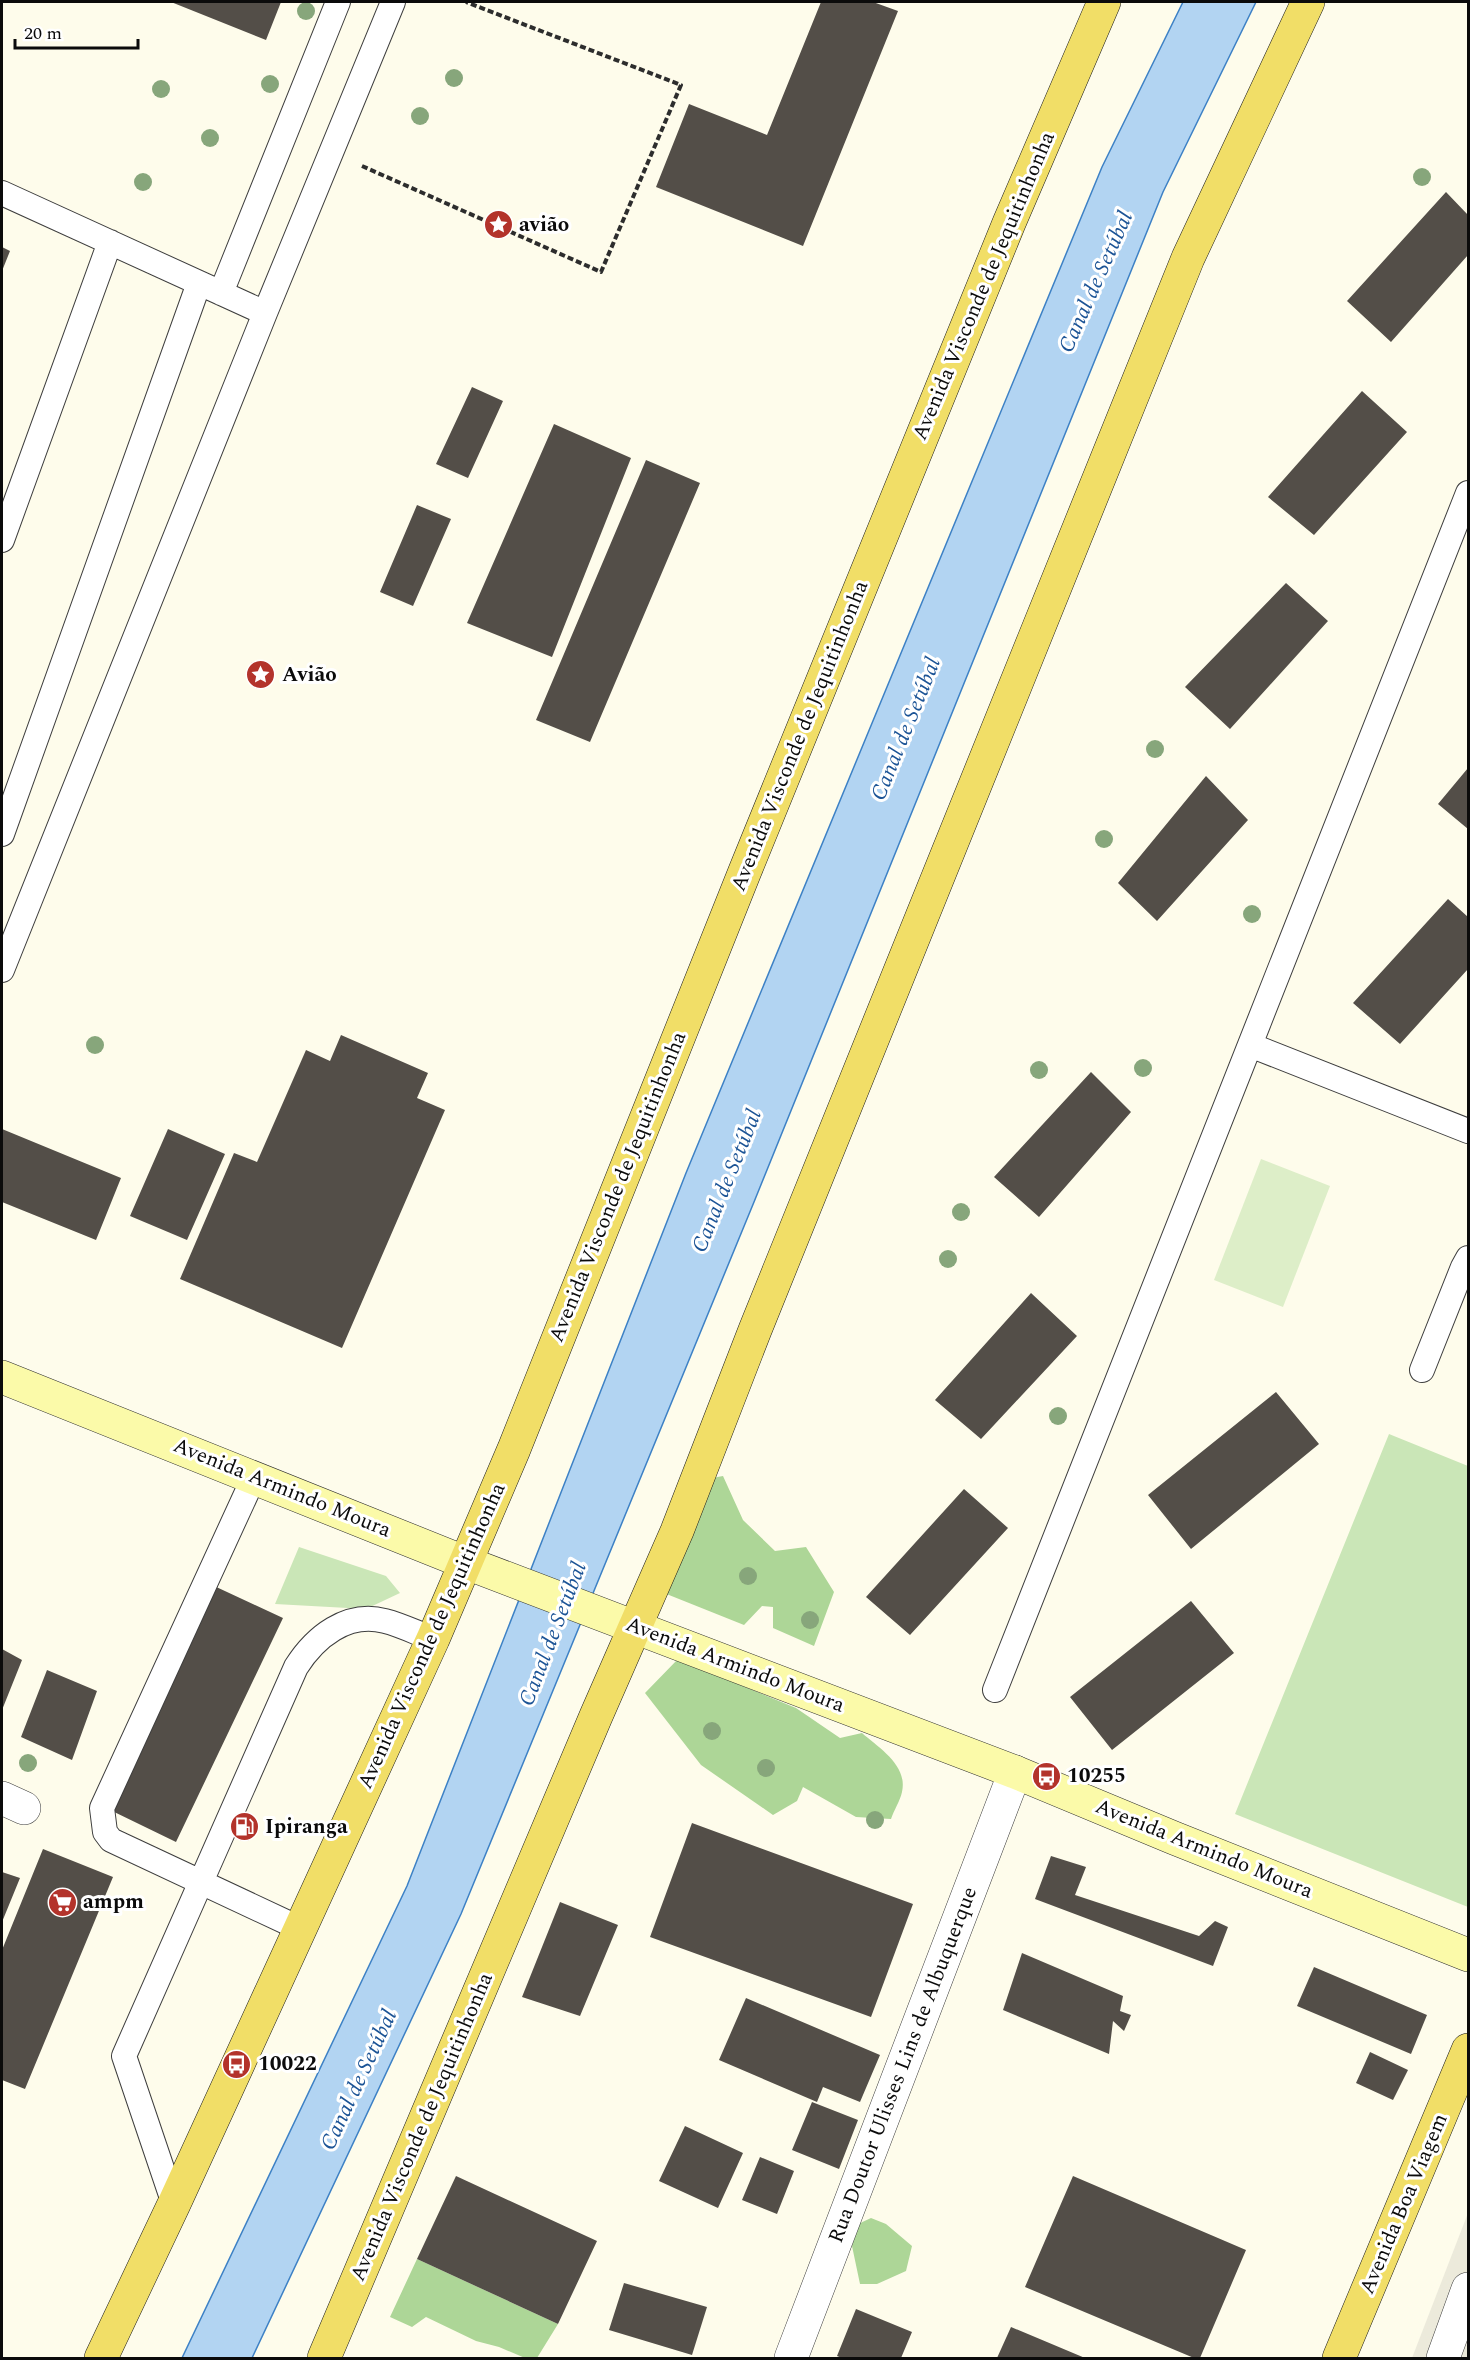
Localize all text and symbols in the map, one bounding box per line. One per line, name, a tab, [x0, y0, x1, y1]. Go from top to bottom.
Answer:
scale bar	[15, 12, 138, 50]
text: 20 m	[24, 20, 62, 47]
street label: Avenida Visconde de Jequitinhonha	[904, 126, 1064, 445]
water label: Canal de Setúbal	[1050, 206, 1142, 358]
place icon: avião	[482, 209, 514, 241]
place label: avião	[519, 209, 569, 241]
street label: Avenida Visconde de Jequitinhonha	[723, 575, 877, 896]
water label: Canal de Setúbal	[862, 652, 950, 806]
place icon: Avião	[245, 659, 277, 691]
place label: Avião	[282, 659, 337, 691]
street label: Avenida Visconde de Jequitinhonha	[541, 1026, 695, 1347]
water label: Canal de Setúbal	[683, 1104, 771, 1258]
street label: Avenida Armindo Moura	[168, 1430, 396, 1547]
street label: Avenida Visconde de Jequitinhonha	[350, 1477, 515, 1794]
water label: Canal de Setúbal	[510, 1557, 596, 1711]
street label: Avenida Armindo Moura	[621, 1608, 850, 1722]
bus stop icon: 10255	[1030, 1760, 1062, 1792]
place label: 10255	[1067, 1760, 1126, 1792]
street label: Avenida Armindo Moura	[1090, 1791, 1318, 1908]
fuel station icon: Ipiranga	[228, 1811, 260, 1843]
place label: Ipiranga	[265, 1811, 348, 1843]
street label: Rua Doutor Ulisses Lins de Albuquerque	[820, 1882, 986, 2248]
supermarket icon: ampm	[46, 1886, 78, 1918]
place label: ampm	[83, 1886, 144, 1918]
street label: Avenida Visconde de Jequitinhonha	[342, 1967, 502, 2286]
water label: Canal de Setúbal	[312, 2004, 406, 2156]
bus stop icon: 10022	[221, 2048, 253, 2080]
place label: 10022	[258, 2048, 317, 2080]
street label: Avenida Boa Viagem	[1351, 2109, 1457, 2299]

